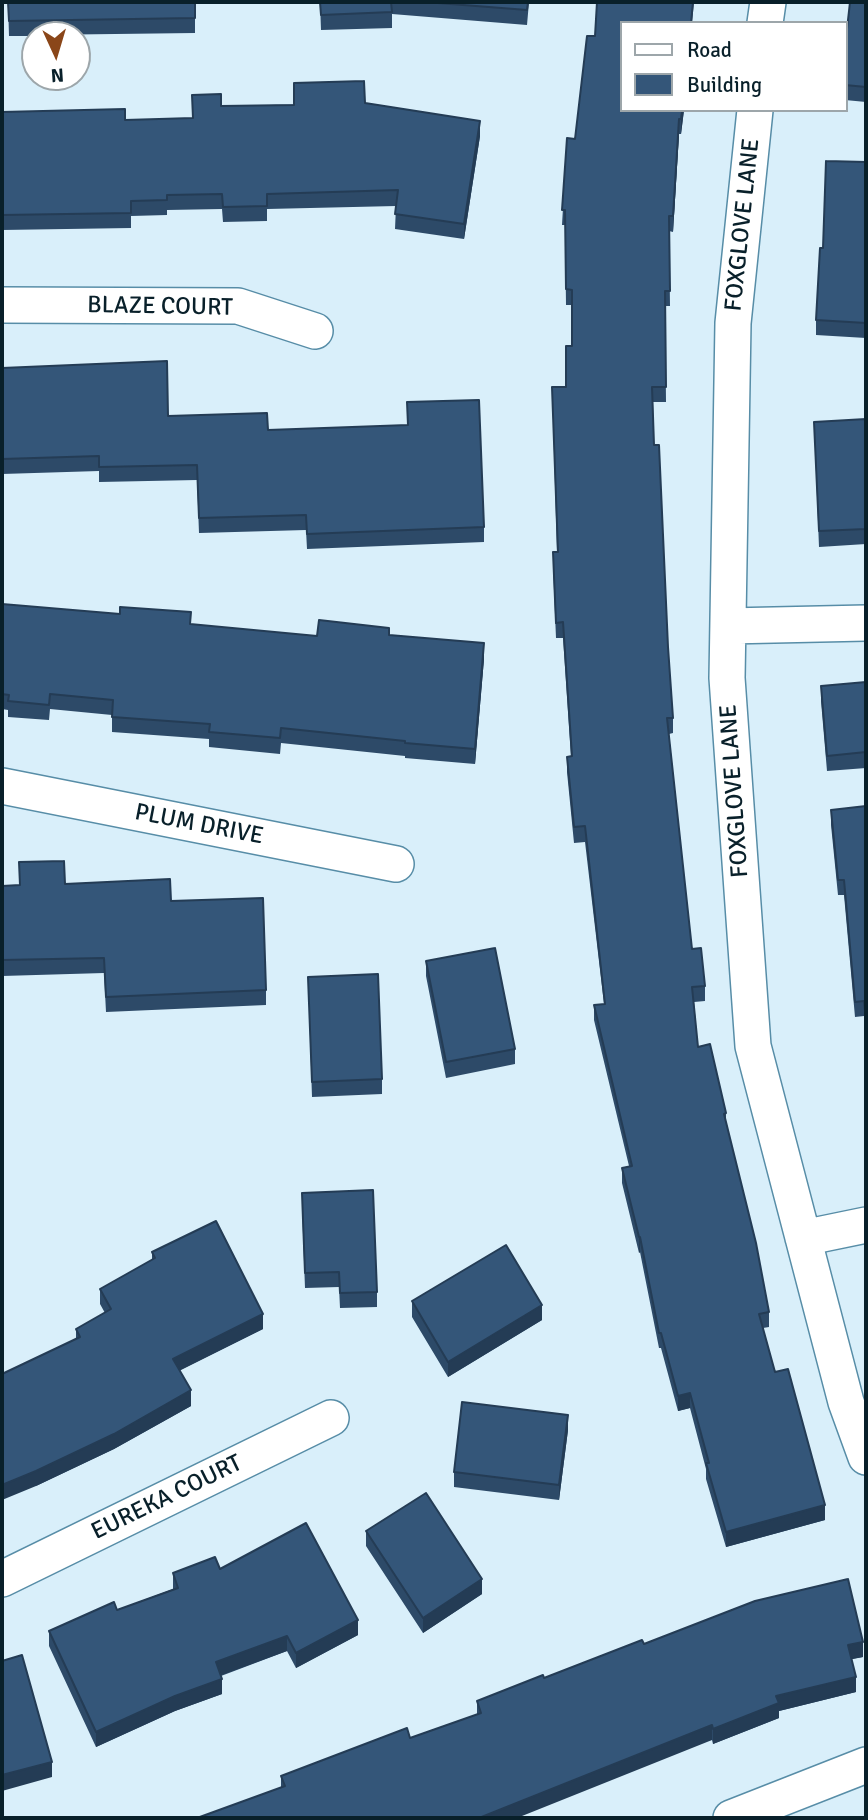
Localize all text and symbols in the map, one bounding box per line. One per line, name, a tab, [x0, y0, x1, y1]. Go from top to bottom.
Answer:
north arrow	[21, 21, 91, 91]
legend	[620, 21, 847, 112]
text: Road	[687, 37, 732, 63]
text: N	[50, 63, 65, 87]
text: Building	[687, 72, 762, 98]
street label: FOXGLOVE LANE	[720, 137, 766, 313]
street label: BLAZE COURT	[87, 291, 233, 323]
street label: FOXGLOVE LANE	[715, 703, 755, 879]
street label: PLUM DRIVE	[132, 798, 266, 852]
street label: EUREKA COURT	[87, 1449, 247, 1547]

